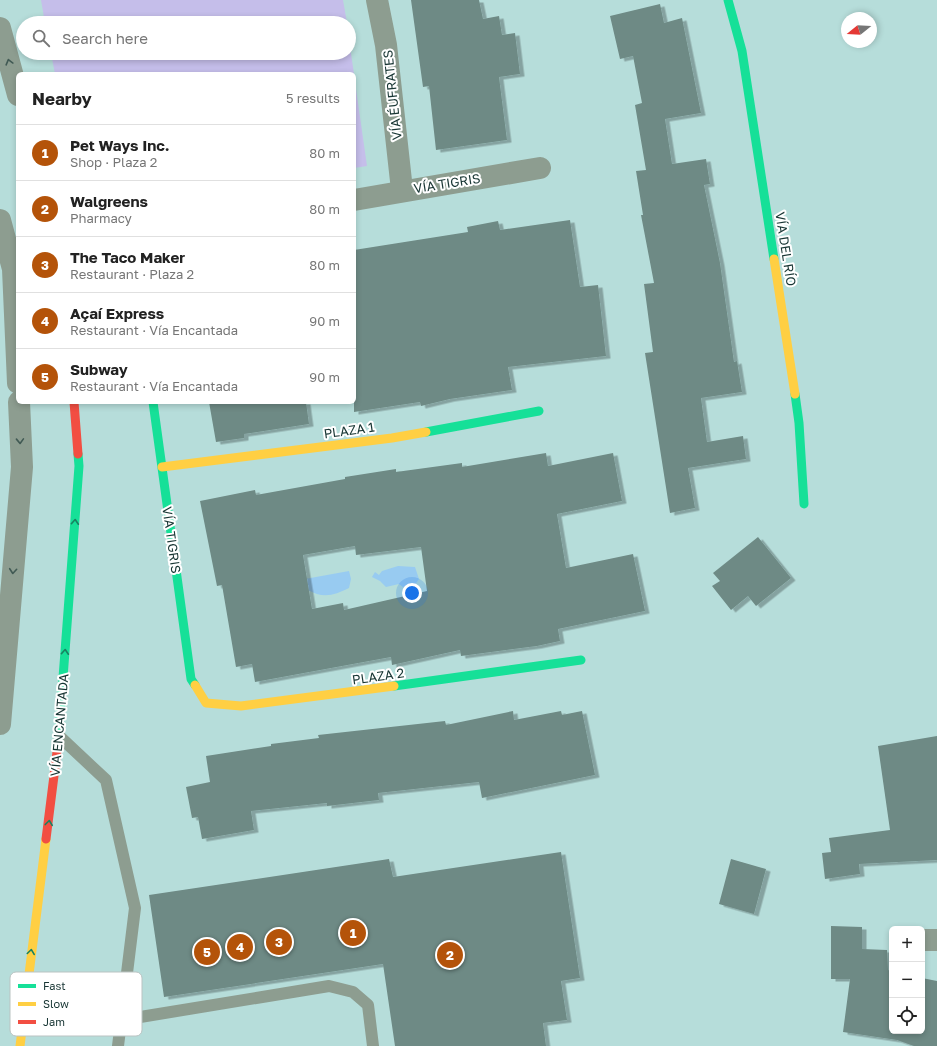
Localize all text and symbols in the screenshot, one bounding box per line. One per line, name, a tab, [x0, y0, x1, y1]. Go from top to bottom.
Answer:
north arrow	[841, 12, 877, 48]
search box	[16, 16, 356, 60]
icon: search	[30, 27, 52, 49]
text: Search here	[62, 29, 148, 47]
street label: VÍA ÉUFRATES	[379, 49, 405, 141]
one-way arrow	[5, 59, 14, 66]
text: Nearby	[32, 88, 92, 109]
text: 5 results	[286, 90, 340, 106]
text: Pet Ways Inc.	[70, 136, 170, 154]
text: 1	[42, 145, 48, 161]
text: 80 m	[309, 145, 340, 161]
text: Shop · Plaza 2	[70, 154, 157, 170]
street label: VÍA TIGRIS	[413, 170, 481, 196]
text: Walgreens	[70, 192, 148, 210]
text: 2	[41, 201, 49, 217]
text: 80 m	[309, 201, 340, 217]
text: Pharmacy	[70, 210, 132, 226]
street label: VÍA DEL RÍO	[772, 211, 800, 287]
text: The Taco Maker	[70, 248, 185, 266]
text: 3	[41, 257, 49, 273]
text: 80 m	[309, 257, 340, 273]
text: Restaurant · Plaza 2	[70, 266, 194, 282]
text: Açaí Express	[70, 304, 164, 322]
text: 4	[41, 313, 49, 329]
text: 90 m	[309, 313, 340, 329]
text: Restaurant · Vía Encantada	[70, 322, 238, 338]
text: Subway	[70, 360, 128, 378]
text: 5	[41, 369, 49, 385]
text: 90 m	[309, 369, 340, 385]
text: Restaurant · Vía Encantada	[70, 378, 238, 394]
street label: PLAZA 1	[323, 419, 375, 441]
one-way arrow	[16, 438, 25, 444]
street label: VÍA TIGRIS	[159, 506, 185, 574]
one-way arrow	[71, 519, 80, 525]
one-way arrow	[8, 568, 17, 574]
your location	[402, 583, 422, 603]
one-way arrow	[61, 649, 70, 655]
street label: PLAZA 2	[351, 664, 405, 688]
street label: VÍA ENCANTADA	[47, 673, 71, 777]
one-way arrow	[44, 820, 53, 826]
pin: 1	[340, 918, 366, 948]
map controls	[889, 926, 925, 1034]
button: +	[889, 926, 925, 962]
pin: 3	[266, 927, 292, 957]
pin: 4	[227, 932, 253, 962]
pin: 5	[194, 937, 220, 967]
pin: 2	[437, 940, 463, 970]
one-way arrow	[26, 949, 35, 955]
button: −	[889, 962, 925, 998]
legend	[10, 972, 142, 1036]
text: Fast	[43, 979, 66, 992]
text: Slow	[43, 997, 69, 1010]
button: locate	[889, 998, 925, 1034]
text: Jam	[43, 1015, 65, 1028]

